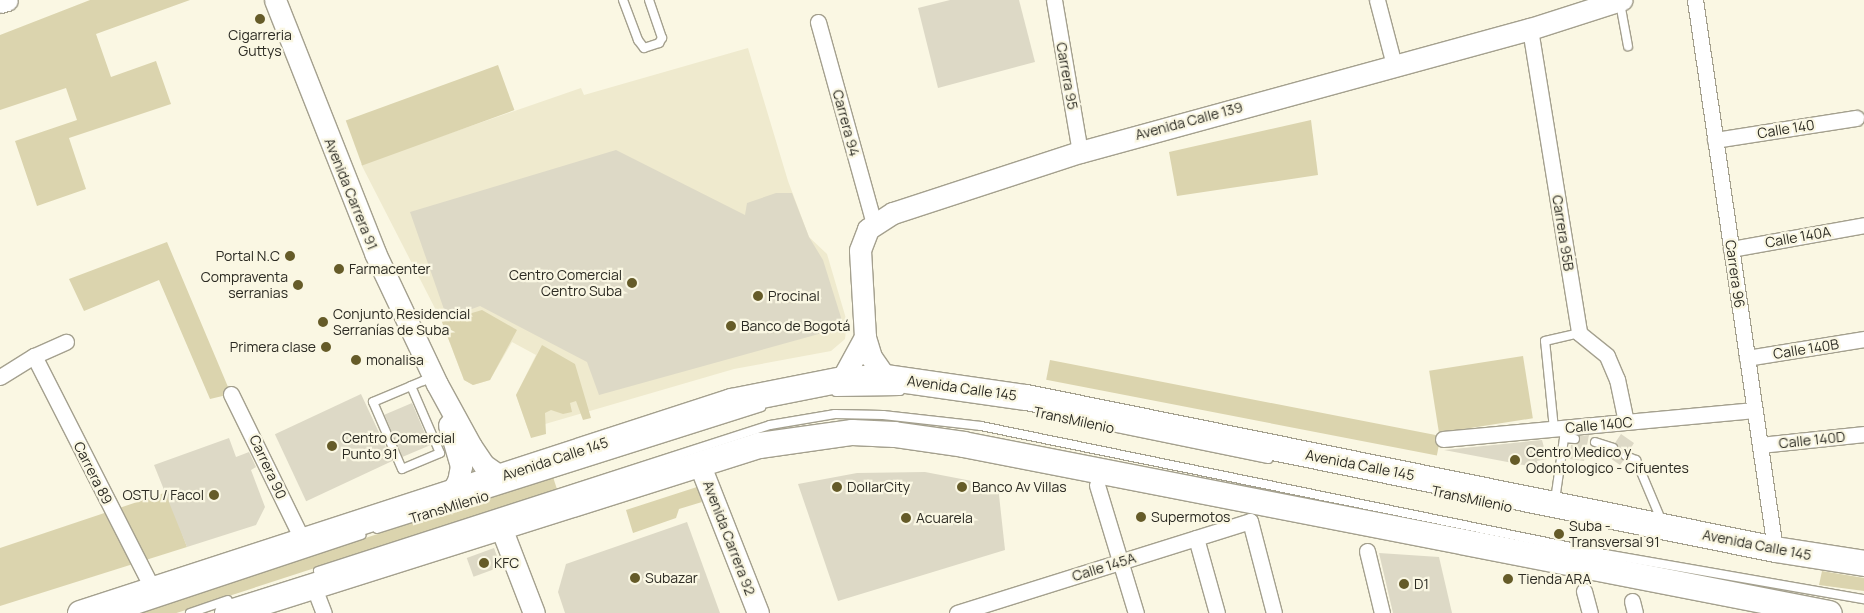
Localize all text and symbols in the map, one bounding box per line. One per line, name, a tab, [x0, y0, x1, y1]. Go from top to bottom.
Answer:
marker: Cigarreria Guttys	[254, 13, 266, 25]
place label: Cigarreria Guttys	[228, 27, 292, 59]
street label: Carrera 95	[1053, 41, 1081, 111]
street label: Carrera 94	[829, 88, 863, 158]
street label: Avenida Calle 139	[1133, 99, 1245, 143]
street label: Calle 140	[1756, 116, 1816, 142]
street label: Avenida Carrera 91	[321, 136, 381, 252]
street label: Carrera 95B	[1549, 194, 1577, 272]
street label: Calle 140A	[1764, 223, 1832, 251]
street label: Carrera 96	[1722, 239, 1748, 309]
place label: Portal N.C	[216, 248, 280, 264]
marker: Portal N.C	[284, 250, 296, 262]
place label: Farmacenter	[349, 261, 431, 277]
marker: Farmacenter	[333, 263, 345, 275]
place label: Centro Comercial Centro Suba	[509, 267, 622, 300]
place label: Compraventa serranias	[201, 269, 288, 302]
marker: Centro Comercial Centro Suba	[626, 277, 638, 289]
marker: Compraventa serranias	[292, 279, 304, 291]
place label: Procinal	[768, 288, 820, 304]
marker: Procinal	[752, 290, 764, 302]
place label: Conjunto Residencial Serranías de Suba	[333, 306, 470, 338]
marker: Conjunto Residencial Serranías de Suba	[317, 316, 329, 328]
place label: Banco de Bogotá	[741, 318, 850, 334]
marker: Banco de Bogotá	[725, 320, 737, 332]
street label: Calle 140B	[1772, 336, 1840, 362]
place label: Primera clase	[230, 339, 316, 355]
marker: Primera clase	[320, 341, 332, 353]
place label: monalisa	[366, 352, 424, 368]
marker: monalisa	[350, 354, 362, 366]
street label: Avenida Calle 145	[906, 372, 1018, 404]
street label: TransMilenio	[1032, 403, 1116, 437]
street label: Calle 140C	[1565, 414, 1633, 436]
street label: Calle 140D	[1778, 428, 1846, 452]
place label: Centro Comercial Punto 91	[342, 430, 455, 462]
street label: Carrera 90	[246, 432, 290, 502]
street label: Avenida Calle 145	[500, 434, 610, 484]
street label: Carrera 89	[70, 439, 116, 507]
marker: Centro Comercial Punto 91	[326, 440, 338, 452]
place label: Centro Medico y Odontologico - Cifuentes	[1526, 444, 1689, 477]
street label: Avenida Calle 145	[1304, 446, 1416, 484]
marker: Centro Medico y Odontologico - Cifuentes	[1508, 453, 1522, 467]
street label: Avenida Carrera 92	[699, 478, 759, 598]
place label: DollarCity	[847, 479, 910, 495]
place label: Banco Av Villas	[972, 479, 1067, 495]
marker: DollarCity	[831, 481, 843, 493]
marker: Banco Av Villas	[956, 481, 968, 493]
street label: TransMilenio	[1430, 482, 1514, 516]
place label: OSTU / Facol	[122, 487, 204, 503]
street label: TransMilenio	[407, 487, 491, 527]
marker: OSTU / Facol	[208, 489, 220, 501]
place label: Supermotos	[1151, 509, 1230, 525]
place label: Acuarela	[916, 510, 973, 526]
marker: Supermotos	[1135, 511, 1147, 523]
marker: Acuarela	[900, 512, 912, 524]
place label: Suba - Transversal 91	[1569, 518, 1660, 550]
street label: Avenida Calle 145	[1701, 526, 1813, 564]
marker: Suba - Transversal 91	[1553, 528, 1565, 540]
street label: Calle 145A	[1070, 549, 1138, 585]
place label: KFC	[494, 555, 519, 571]
marker: KFC	[478, 557, 490, 569]
place label: Subazar	[645, 570, 698, 586]
place label: Tienda ARA	[1518, 571, 1591, 587]
marker: Subazar	[629, 572, 641, 584]
marker: Tienda ARA	[1502, 573, 1514, 585]
place label: D1	[1414, 576, 1429, 592]
marker: D1	[1398, 578, 1410, 590]

